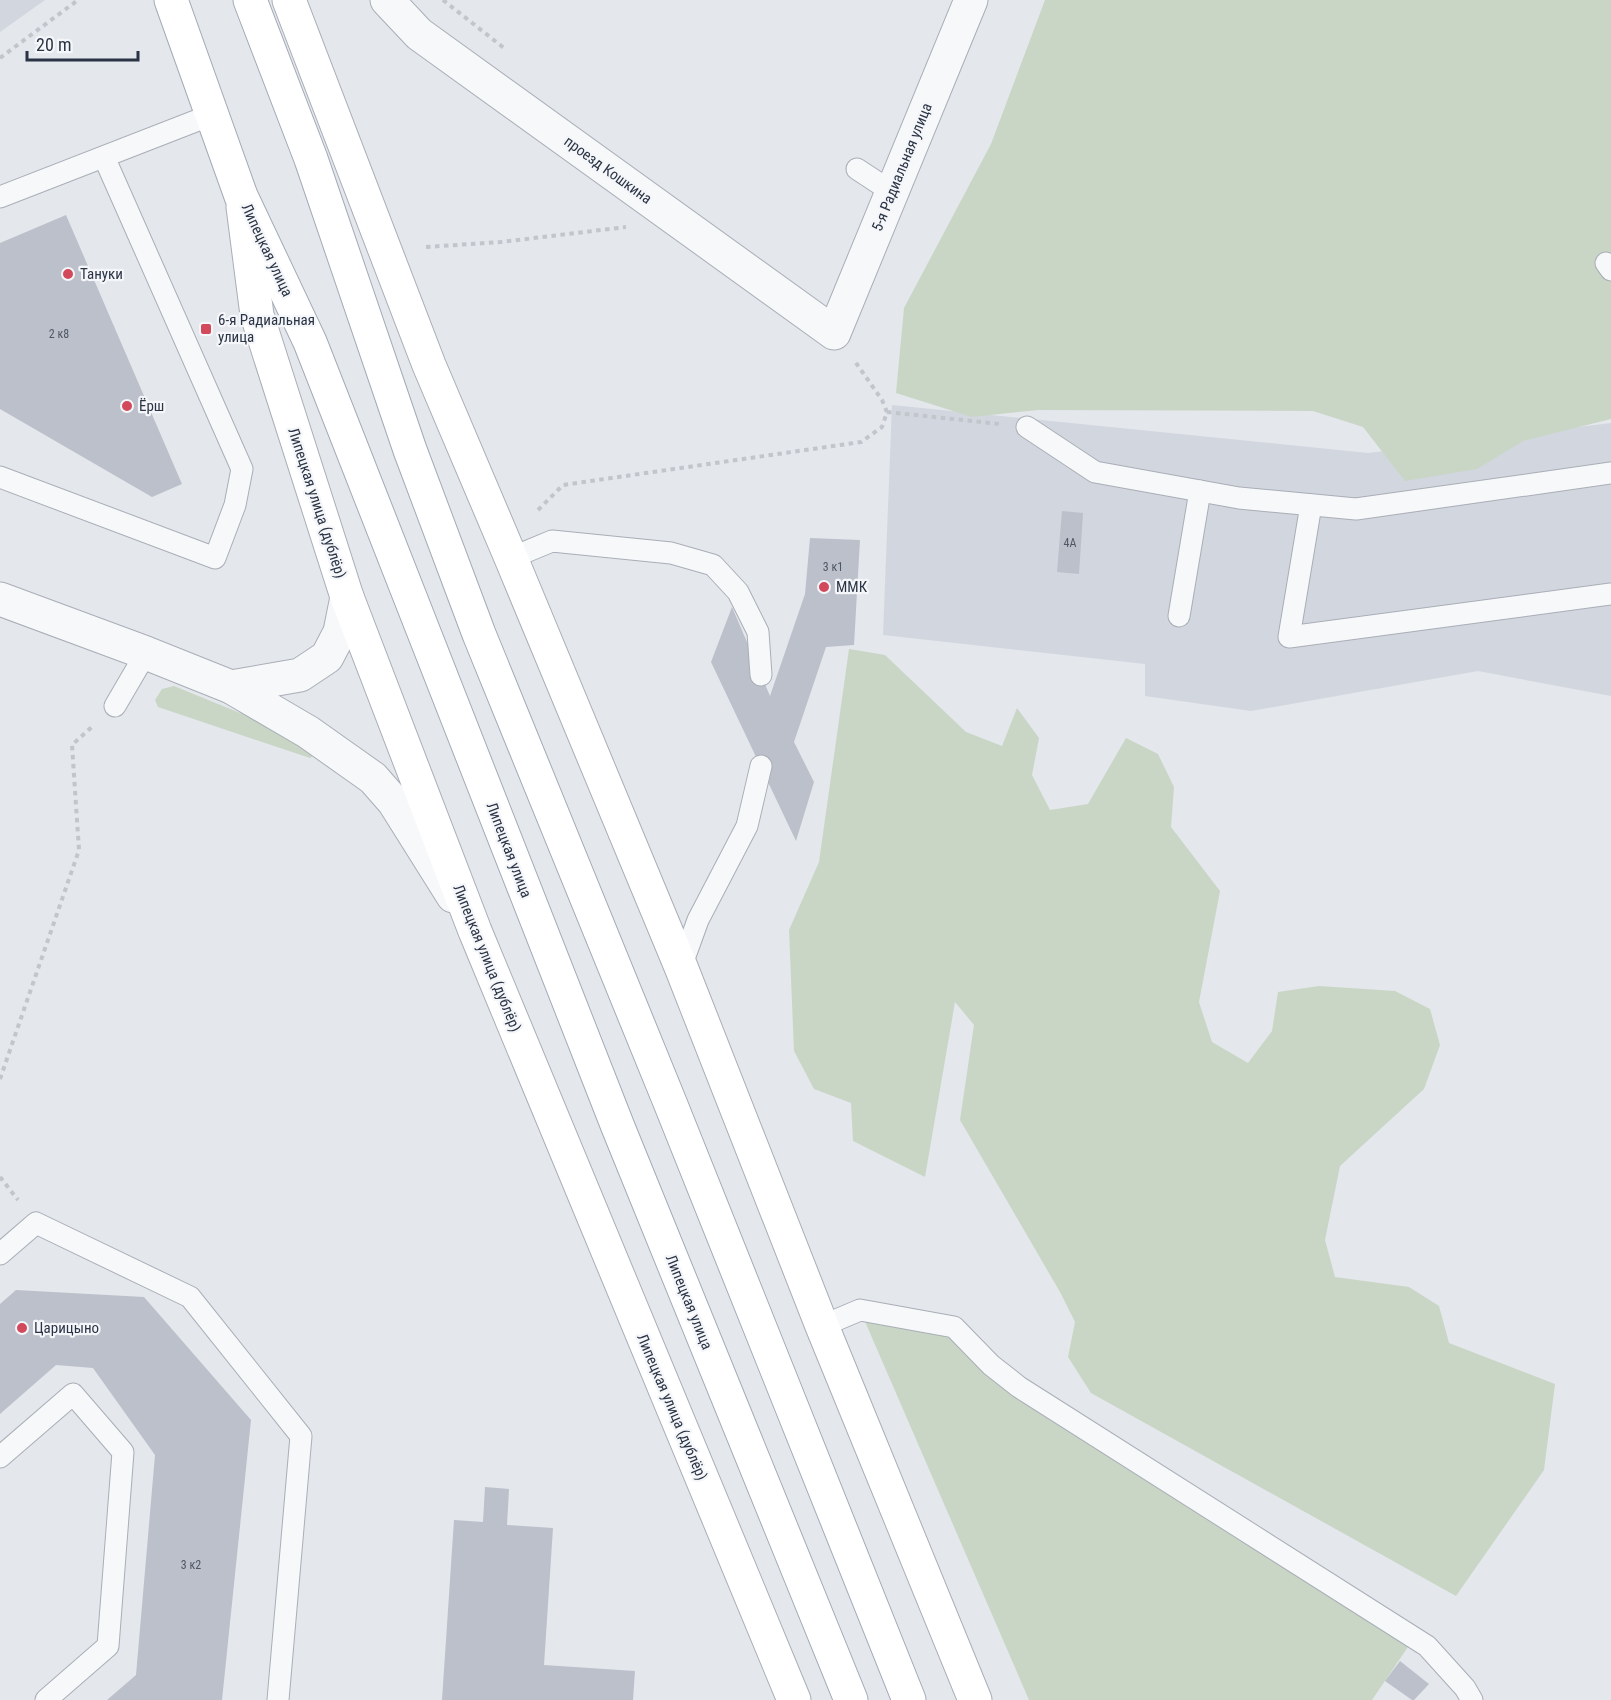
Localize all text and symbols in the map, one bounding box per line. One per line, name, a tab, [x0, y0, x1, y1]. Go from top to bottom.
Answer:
scale bar	[27, 24, 138, 62]
text: 20 m	[36, 34, 71, 55]
street label: 5-я Радиальная улица	[868, 100, 936, 234]
street label: проезд Кошкина	[561, 132, 655, 208]
street label: Липецкая улица	[238, 201, 296, 299]
place label: Тануки	[80, 265, 123, 283]
marker: Тануки	[61, 267, 75, 281]
place label: 6-я Радиальная улица	[218, 311, 315, 346]
marker: 6-я Радиальная улица	[199, 322, 213, 336]
house number: 2 к8	[49, 327, 69, 341]
place label: Ёрш	[139, 397, 164, 415]
marker: Ёрш	[120, 399, 134, 413]
street label: Липецкая улица (дублёр)	[284, 425, 350, 581]
house number: 4А	[1064, 536, 1077, 550]
house number: 3 к1	[823, 560, 843, 574]
place label: ММК	[836, 578, 868, 596]
marker: ММК	[817, 580, 831, 594]
street label: Липецкая улица	[483, 800, 535, 900]
street label: Липецкая улица (дублёр)	[449, 882, 525, 1034]
street label: Липецкая улица	[662, 1252, 716, 1352]
place label: Царицыно	[34, 1319, 99, 1337]
marker: Царицыно	[15, 1321, 29, 1335]
street label: Липецкая улица (дублёр)	[633, 1331, 711, 1483]
house number: 3 к2	[181, 1558, 201, 1572]

